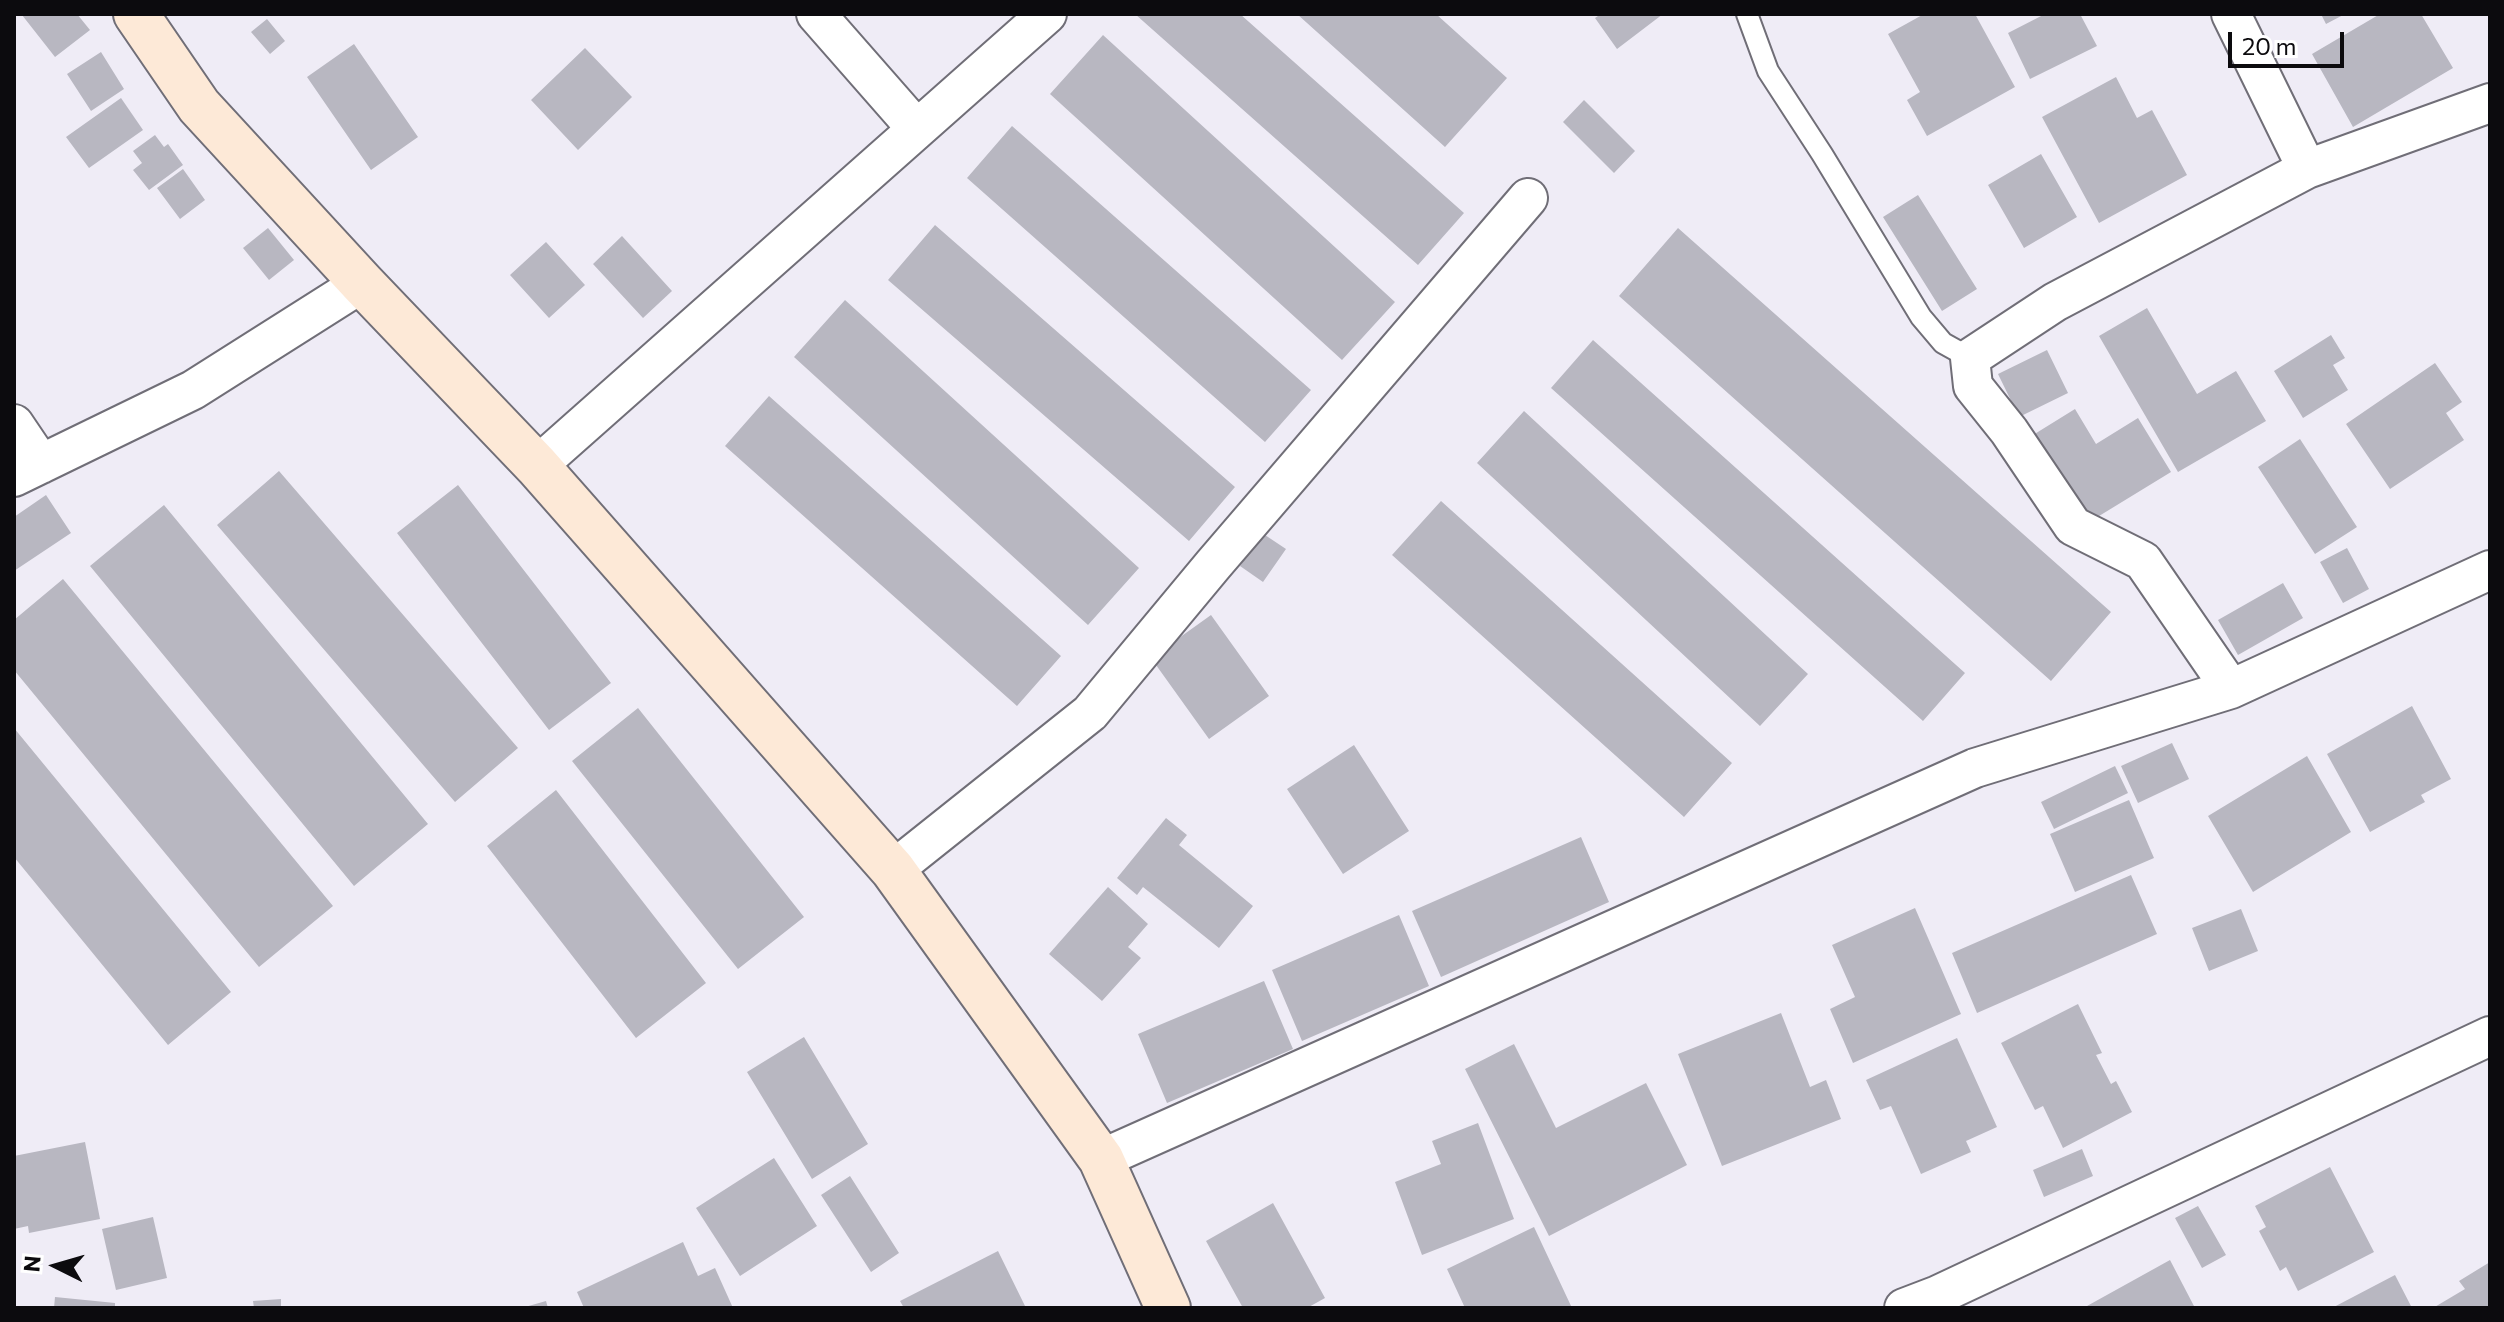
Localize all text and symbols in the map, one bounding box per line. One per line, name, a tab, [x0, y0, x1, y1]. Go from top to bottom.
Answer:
scale bar	[2232, 16, 2348, 66]
text: 20 m	[2242, 31, 2296, 60]
north arrow	[16, 1226, 96, 1306]
text: N	[17, 1254, 46, 1273]

